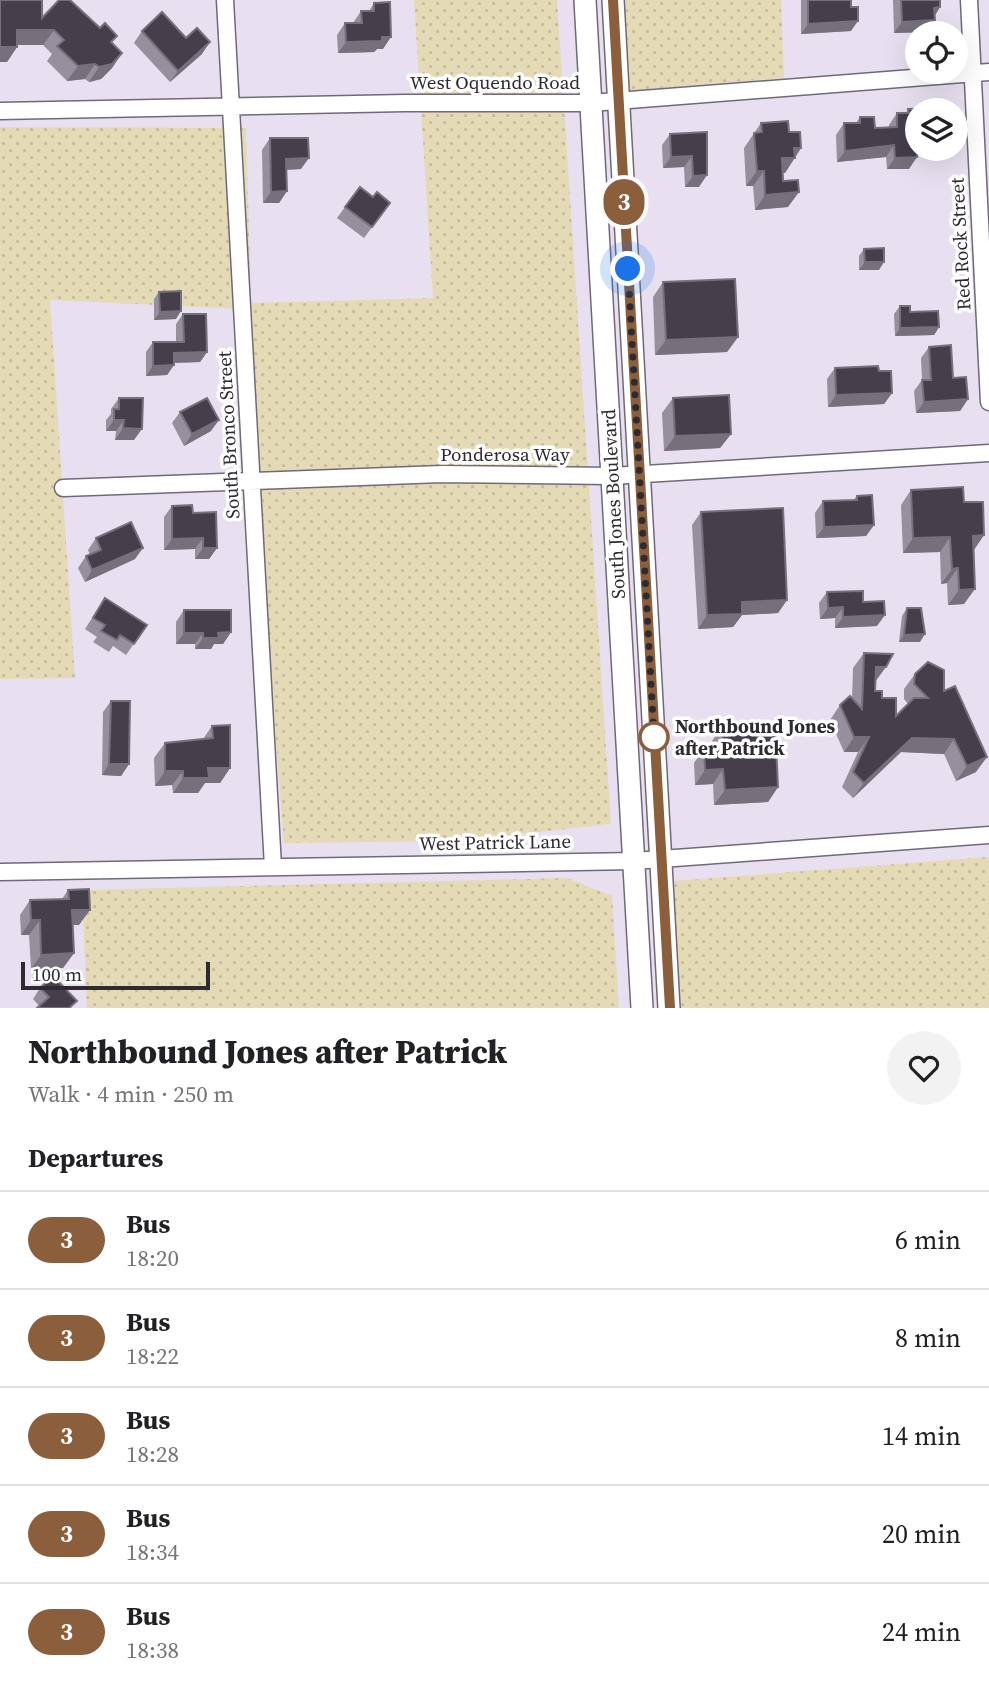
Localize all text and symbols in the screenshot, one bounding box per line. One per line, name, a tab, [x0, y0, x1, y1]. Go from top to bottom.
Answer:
map controls	[905, 21, 968, 161]
button: locate	[905, 21, 968, 84]
street label: West Oquendo Road	[410, 69, 580, 95]
button: layers	[905, 98, 968, 161]
street label: Red Rock Street	[944, 176, 976, 311]
line badge: 3	[601, 179, 647, 225]
text: 3	[617, 185, 631, 218]
your location	[610, 251, 645, 286]
street label: South Bronco Street	[211, 350, 245, 520]
street label: South Jones Boulevard	[595, 408, 631, 600]
street label: Ponderosa Way	[440, 441, 570, 467]
place label: Northbound Jones after Patrick	[675, 713, 836, 761]
marker: Northbound Jones after Patrick	[639, 722, 669, 752]
street label: West Patrick Lane	[419, 828, 571, 856]
scale bar	[21, 959, 210, 991]
text: 100 m	[32, 961, 82, 987]
text: Northbound Jones after Patrick	[28, 1029, 507, 1074]
button: heart	[887, 1031, 961, 1105]
text: Walk · 4 min · 250 m	[28, 1078, 234, 1110]
text: Departures	[28, 1140, 163, 1176]
text: Bus	[126, 1206, 170, 1242]
text: 6 min	[895, 1222, 961, 1258]
text: 3	[60, 1223, 73, 1256]
text: 18:20	[126, 1242, 179, 1274]
text: Bus	[126, 1304, 170, 1340]
text: 8 min	[895, 1320, 961, 1356]
text: 3	[60, 1321, 73, 1354]
text: 18:22	[126, 1340, 179, 1372]
text: Bus	[126, 1402, 170, 1438]
text: 14 min	[882, 1418, 961, 1454]
text: 3	[60, 1419, 73, 1452]
text: 18:28	[126, 1438, 179, 1470]
text: Bus	[126, 1500, 170, 1536]
text: 20 min	[882, 1516, 961, 1552]
text: 3	[60, 1517, 73, 1550]
text: 18:34	[126, 1536, 179, 1568]
text: Bus	[126, 1598, 170, 1634]
text: 24 min	[882, 1614, 961, 1650]
text: 3	[60, 1615, 73, 1648]
text: 18:38	[126, 1634, 179, 1666]

